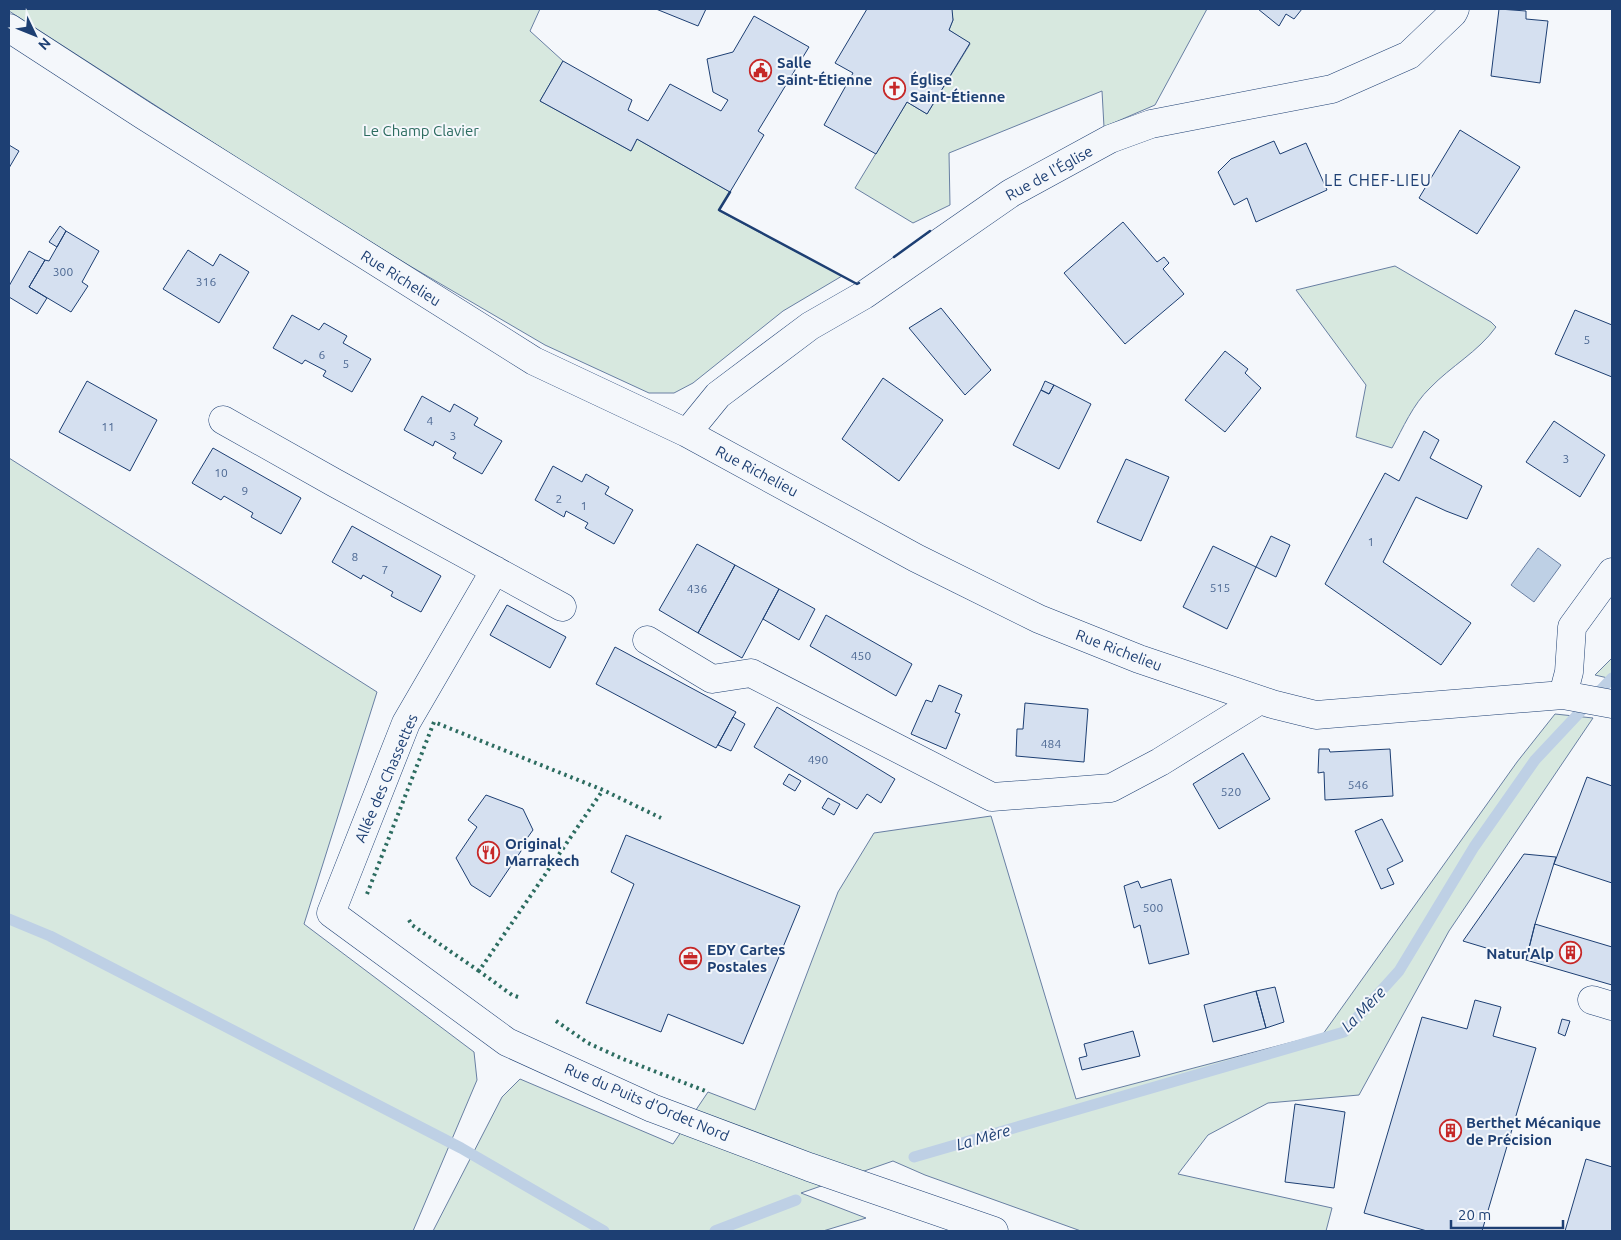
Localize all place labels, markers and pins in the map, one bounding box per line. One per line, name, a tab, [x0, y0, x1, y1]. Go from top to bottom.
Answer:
place label: Salle Saint-Étienne	[777, 54, 872, 88]
public building icon: Salle Saint-Étienne	[749, 59, 773, 83]
place label: Église Saint-Étienne	[910, 71, 1005, 105]
church icon: Église Saint-Étienne	[882, 76, 906, 100]
place label: Original Marrakech	[505, 835, 580, 869]
restaurant icon: Original Marrakech	[477, 840, 501, 864]
place label: EDY Cartes Postales	[707, 941, 785, 975]
building icon: Natur'Alp	[1558, 941, 1582, 965]
place label: Natur'Alp	[1486, 945, 1554, 962]
office icon: EDY Cartes Postales	[679, 946, 703, 970]
place label: Berthet Mécanique de Précision	[1466, 1114, 1601, 1148]
building icon: Berthet Mécanique de Précision	[1438, 1119, 1462, 1143]

